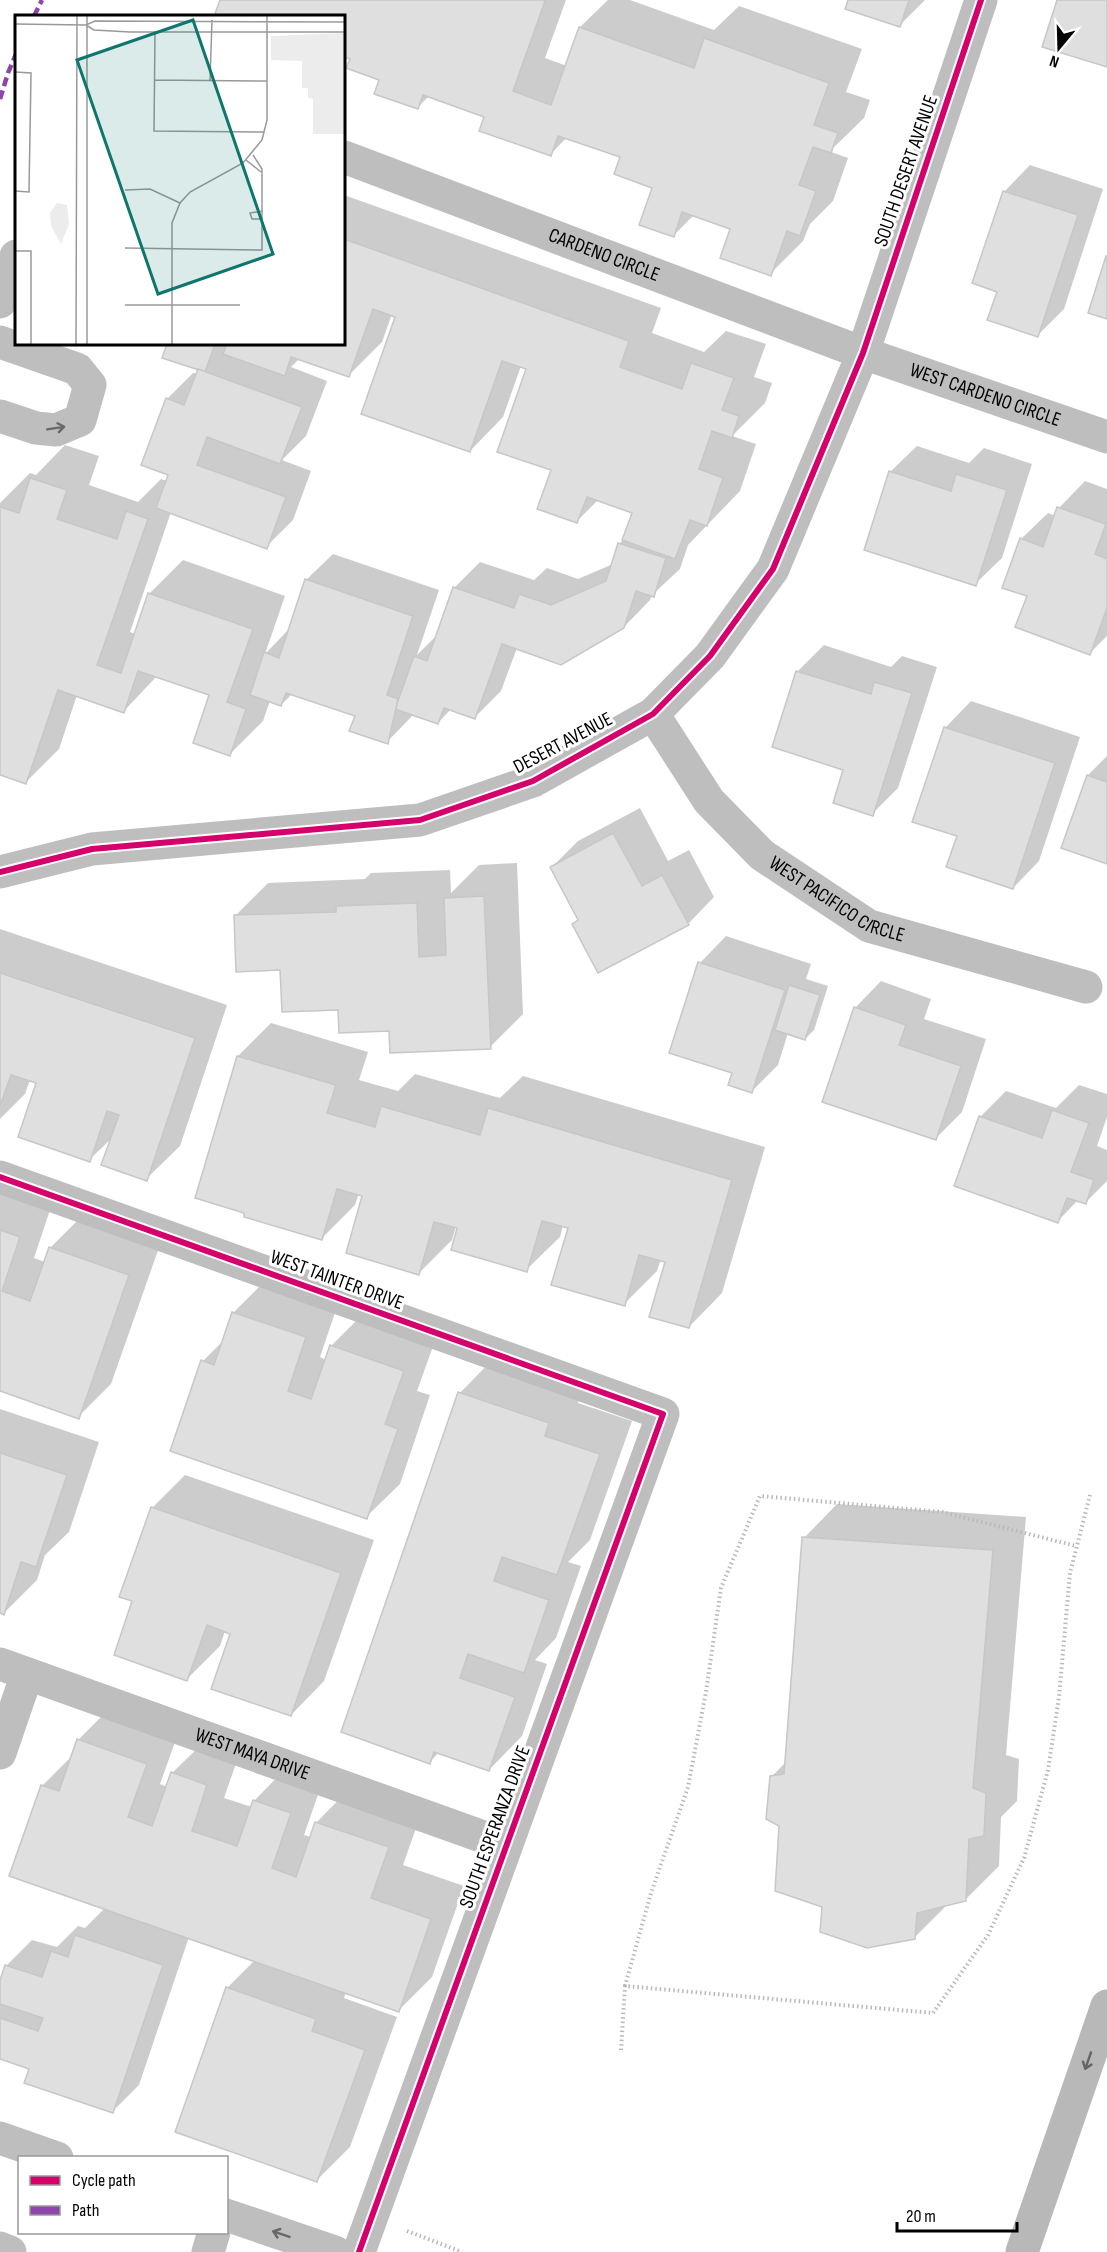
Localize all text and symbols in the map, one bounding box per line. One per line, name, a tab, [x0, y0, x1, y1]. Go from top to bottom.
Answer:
inset map	[15, 15, 345, 345]
north arrow	[1029, 18, 1089, 78]
text: N	[1047, 50, 1062, 71]
street label: SOUTH DESERT AVENUE	[869, 92, 943, 250]
street label: CARDENO CIRCLE	[545, 223, 663, 287]
street label: WEST CARDENO CIRCLE	[907, 358, 1064, 432]
one-way arrow	[46, 422, 65, 433]
street label: DESERT AVENUE	[509, 707, 617, 779]
street label: WEST PACIFICO CIRCLE	[764, 851, 907, 947]
street label: WEST TAINTER DRIVE	[267, 1245, 407, 1315]
street label: WEST MAYA DRIVE	[192, 1723, 313, 1786]
street label: SOUTH ESPERANZA DRIVE	[454, 1742, 536, 1912]
one-way arrow	[1082, 2051, 1093, 2070]
legend	[18, 2156, 228, 2234]
text: Cycle path	[72, 2170, 136, 2191]
scale bar	[897, 2195, 1017, 2233]
text: Path	[72, 2200, 100, 2221]
text: 20 m	[906, 2206, 936, 2227]
one-way arrow	[272, 2227, 291, 2238]

